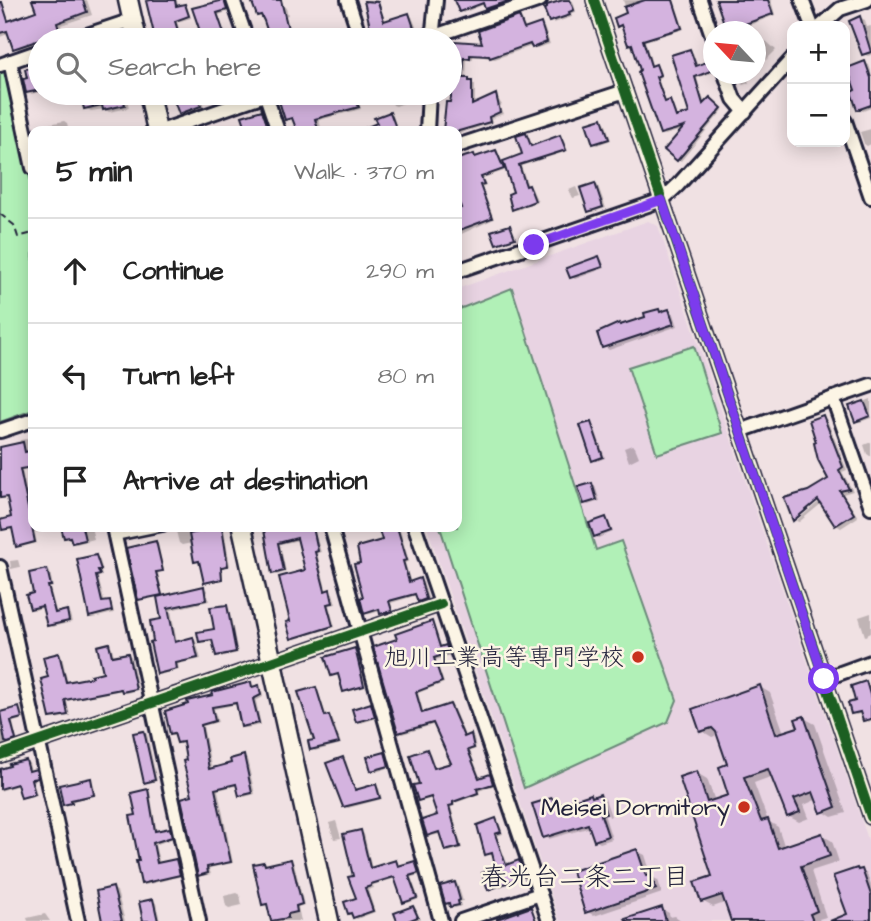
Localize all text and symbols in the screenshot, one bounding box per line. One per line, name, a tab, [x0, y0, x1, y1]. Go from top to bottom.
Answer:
north arrow	[703, 21, 766, 84]
map controls	[787, 21, 850, 147]
button: +	[787, 21, 850, 84]
search box	[28, 28, 462, 105]
icon: search	[52, 48, 90, 86]
text: Search here	[108, 49, 261, 85]
button: −	[787, 84, 850, 147]
text: 5 min	[56, 151, 132, 193]
text: Walk · 370 m	[294, 156, 434, 188]
route end	[518, 229, 549, 260]
icon: ahead	[56, 252, 94, 290]
text: Continue	[123, 253, 224, 289]
text: 290 m	[366, 255, 434, 287]
icon: left	[56, 357, 94, 395]
text: Turn left	[123, 358, 234, 394]
text: 80 m	[377, 360, 434, 392]
icon: arrive	[56, 462, 94, 500]
text: Arrive at destination	[123, 463, 368, 499]
place label: 旭川工業高等専門学校	[384, 641, 624, 675]
marker: 旭川工業高等専門学校	[630, 649, 646, 665]
route start	[808, 663, 839, 694]
place label: Meisei Dormitory	[541, 791, 730, 826]
marker: Meisei Dormitory	[736, 799, 752, 815]
district label: 春光台二条二丁目	[481, 859, 689, 895]

